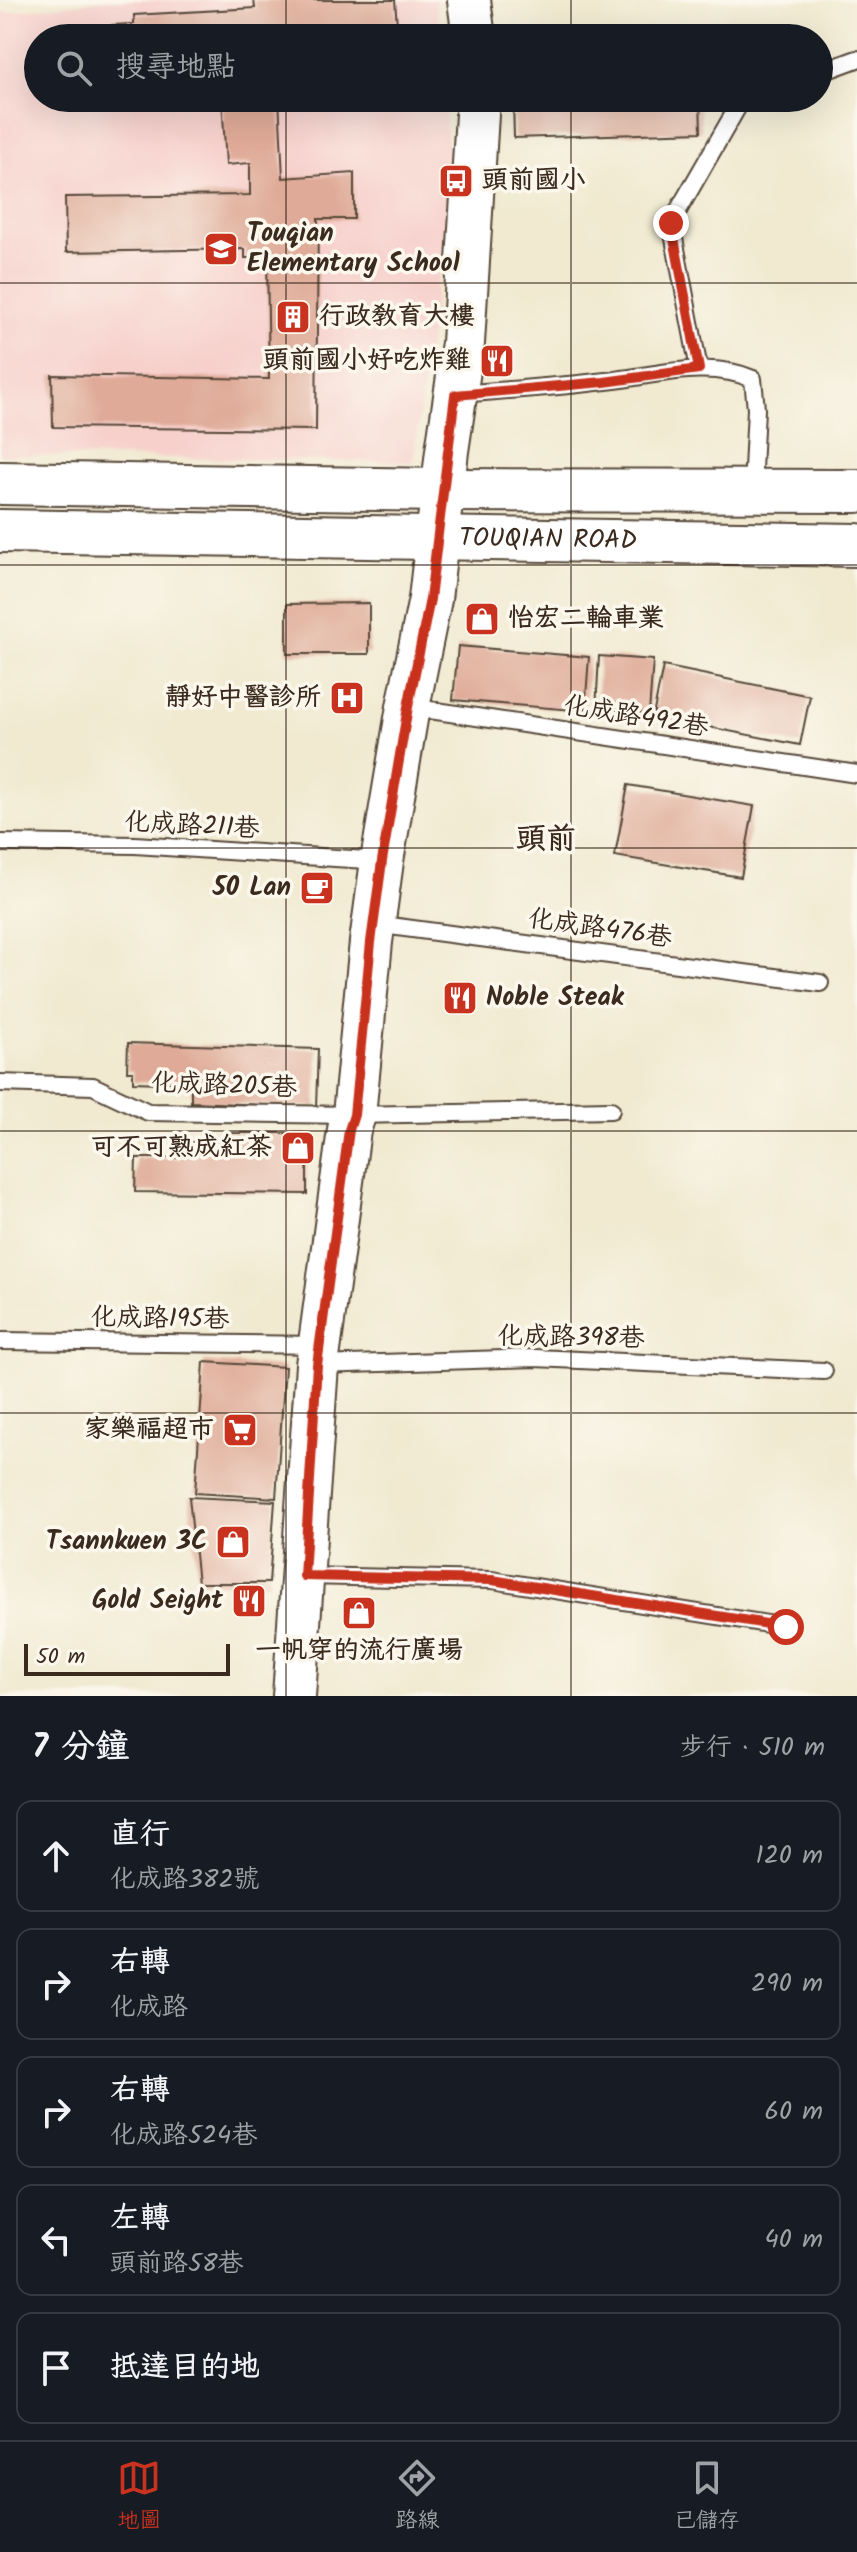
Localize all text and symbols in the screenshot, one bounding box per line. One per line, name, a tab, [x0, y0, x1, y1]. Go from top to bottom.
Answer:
search box	[24, 24, 833, 112]
text: 搜尋地點	[116, 44, 236, 92]
icon: search	[52, 46, 96, 90]
place label: 頭前國小	[482, 160, 586, 202]
bus stop icon: 頭前國小	[437, 162, 475, 200]
route end	[653, 205, 689, 241]
place label: Touqian Elementary School	[247, 213, 460, 285]
school or university icon: Touqian Elementary School	[202, 230, 240, 268]
place label: 行政教育大樓	[319, 296, 475, 338]
building icon: 行政教育大樓	[274, 298, 312, 336]
place label: 頭前國小好吃炸雞	[263, 340, 471, 382]
restaurant icon: 頭前國小好吃炸雞	[478, 342, 516, 380]
street label: TOUQIAN ROAD	[459, 518, 637, 562]
place label: 怡宏二輪車業	[508, 598, 664, 640]
shop icon: 怡宏二輪車業	[463, 600, 501, 638]
place label: 靜好中醫診所	[165, 677, 321, 719]
hospital icon: 靜好中醫診所	[328, 679, 366, 717]
street label: 化成路492巷	[561, 685, 711, 749]
street label: 化成路211巷	[123, 801, 261, 851]
district label: 頭前	[516, 816, 576, 864]
place label: 50 Lan	[212, 867, 291, 909]
cafe icon: 50 Lan	[298, 869, 336, 907]
street label: 化成路476巷	[525, 898, 675, 960]
place label: Noble Steak	[486, 977, 625, 1019]
restaurant icon: Noble Steak	[441, 979, 479, 1017]
street label: 化成路205巷	[150, 1062, 298, 1110]
place label: 可不可熟成紅茶	[90, 1127, 272, 1169]
shop icon: 可不可熟成紅茶	[279, 1129, 317, 1167]
street label: 化成路195巷	[90, 1297, 230, 1341]
street label: 化成路398巷	[497, 1316, 645, 1360]
place label: 家樂福超市	[84, 1409, 214, 1451]
supermarket icon: 家樂福超市	[221, 1411, 259, 1449]
place label: Tsannkuen 3C	[46, 1521, 207, 1563]
shop icon: Tsannkuen 3C	[214, 1523, 252, 1561]
place label: Gold Seight	[92, 1580, 223, 1622]
restaurant icon: Gold Seight	[230, 1582, 268, 1620]
shop icon: 一帆穿的流行廣場	[340, 1594, 378, 1632]
route start	[768, 1609, 804, 1645]
place label: 一帆穿的流行廣場	[255, 1630, 463, 1672]
scale bar	[24, 1640, 230, 1676]
text: 50 m	[36, 1640, 85, 1675]
text: 7 分鐘	[32, 1721, 129, 1775]
text: 步行 · 510 m	[680, 1727, 825, 1769]
text: 直行	[110, 1811, 170, 1859]
icon: ahead	[34, 1834, 78, 1878]
text: 120 m	[756, 1835, 823, 1877]
text: 化成路382號	[110, 1859, 260, 1901]
text: 右轉	[110, 1939, 170, 1987]
icon: right	[34, 1962, 78, 2006]
text: 290 m	[751, 1963, 823, 2005]
text: 化成路	[110, 1987, 188, 2029]
text: 右轉	[110, 2067, 170, 2115]
icon: right	[34, 2090, 78, 2134]
text: 60 m	[764, 2091, 823, 2133]
text: 化成路524巷	[110, 2115, 257, 2157]
text: 左轉	[110, 2195, 170, 2243]
icon: left	[34, 2218, 78, 2262]
text: 40 m	[765, 2219, 823, 2261]
text: 頭前路58巷	[110, 2243, 244, 2285]
text: 抵達目的地	[110, 2344, 260, 2392]
icon: arrive	[34, 2346, 78, 2390]
tab: 地圖	[117, 2456, 161, 2539]
tab: 路線	[395, 2456, 440, 2539]
tab: 已儲存	[674, 2456, 740, 2539]

